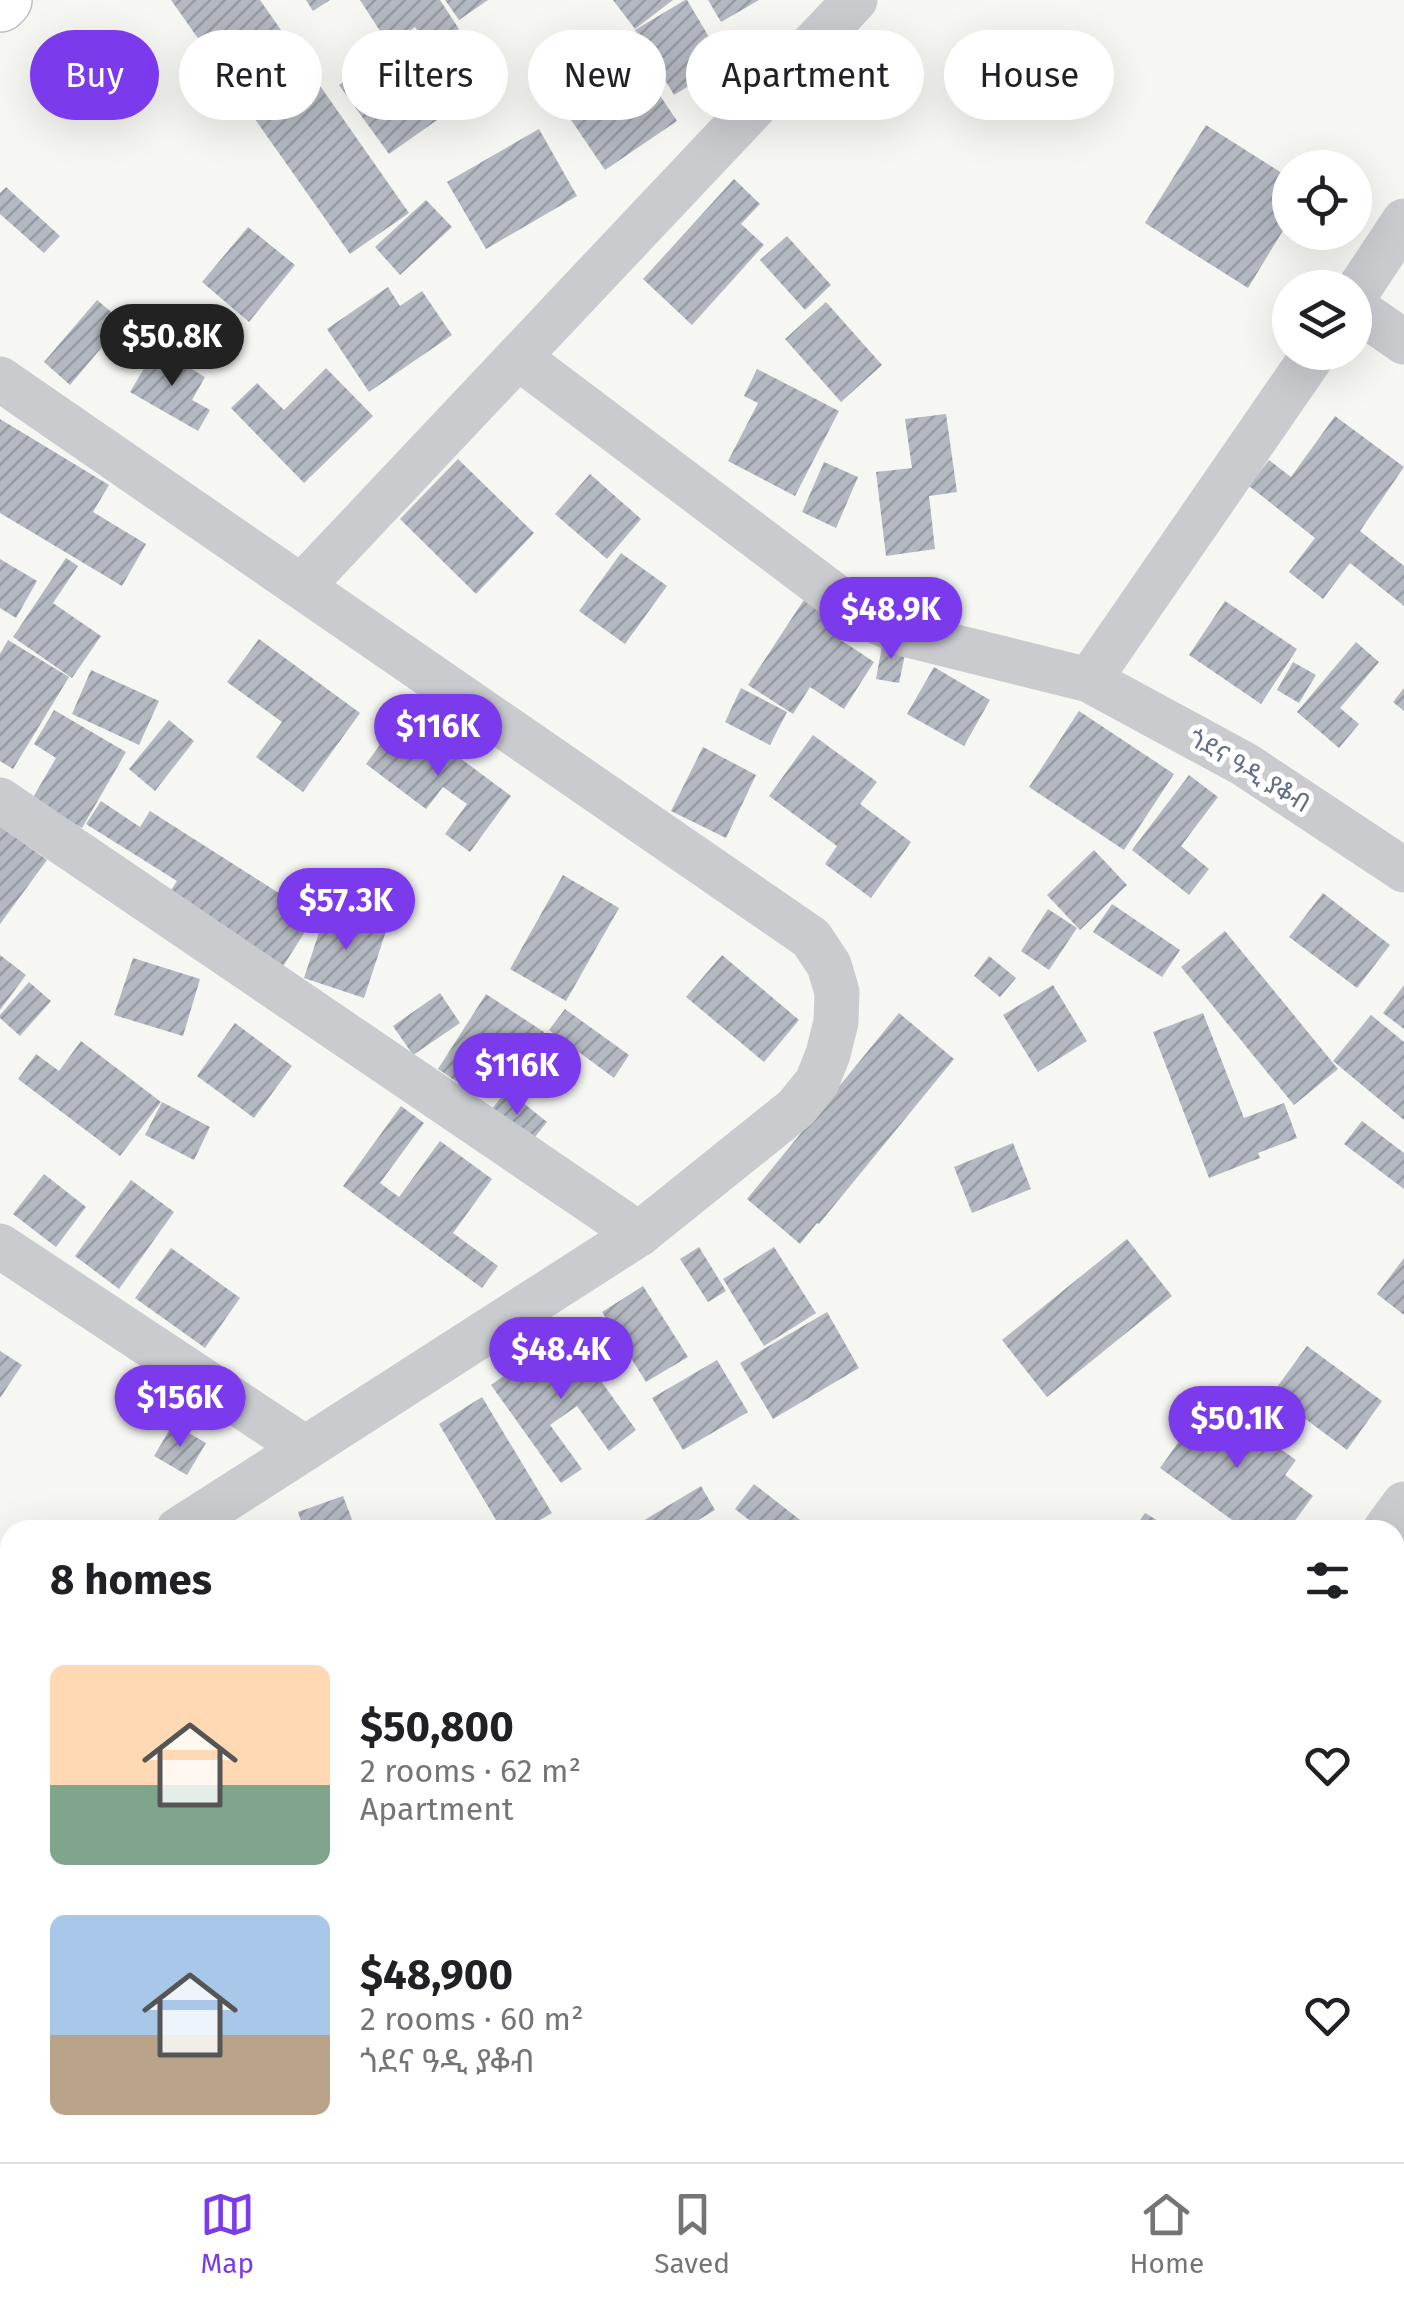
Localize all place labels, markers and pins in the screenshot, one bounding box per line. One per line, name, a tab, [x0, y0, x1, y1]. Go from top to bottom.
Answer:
pin: $50.8K	[91, 304, 253, 389]
pin: $48.9K	[810, 577, 972, 662]
pin: $116K	[368, 694, 508, 779]
pin: $57.3K	[265, 868, 427, 953]
pin: $116K	[447, 1033, 587, 1118]
pin: $48.4K	[480, 1317, 642, 1402]
pin: $156K	[110, 1365, 250, 1450]
pin: $50.1K	[1156, 1386, 1318, 1471]

